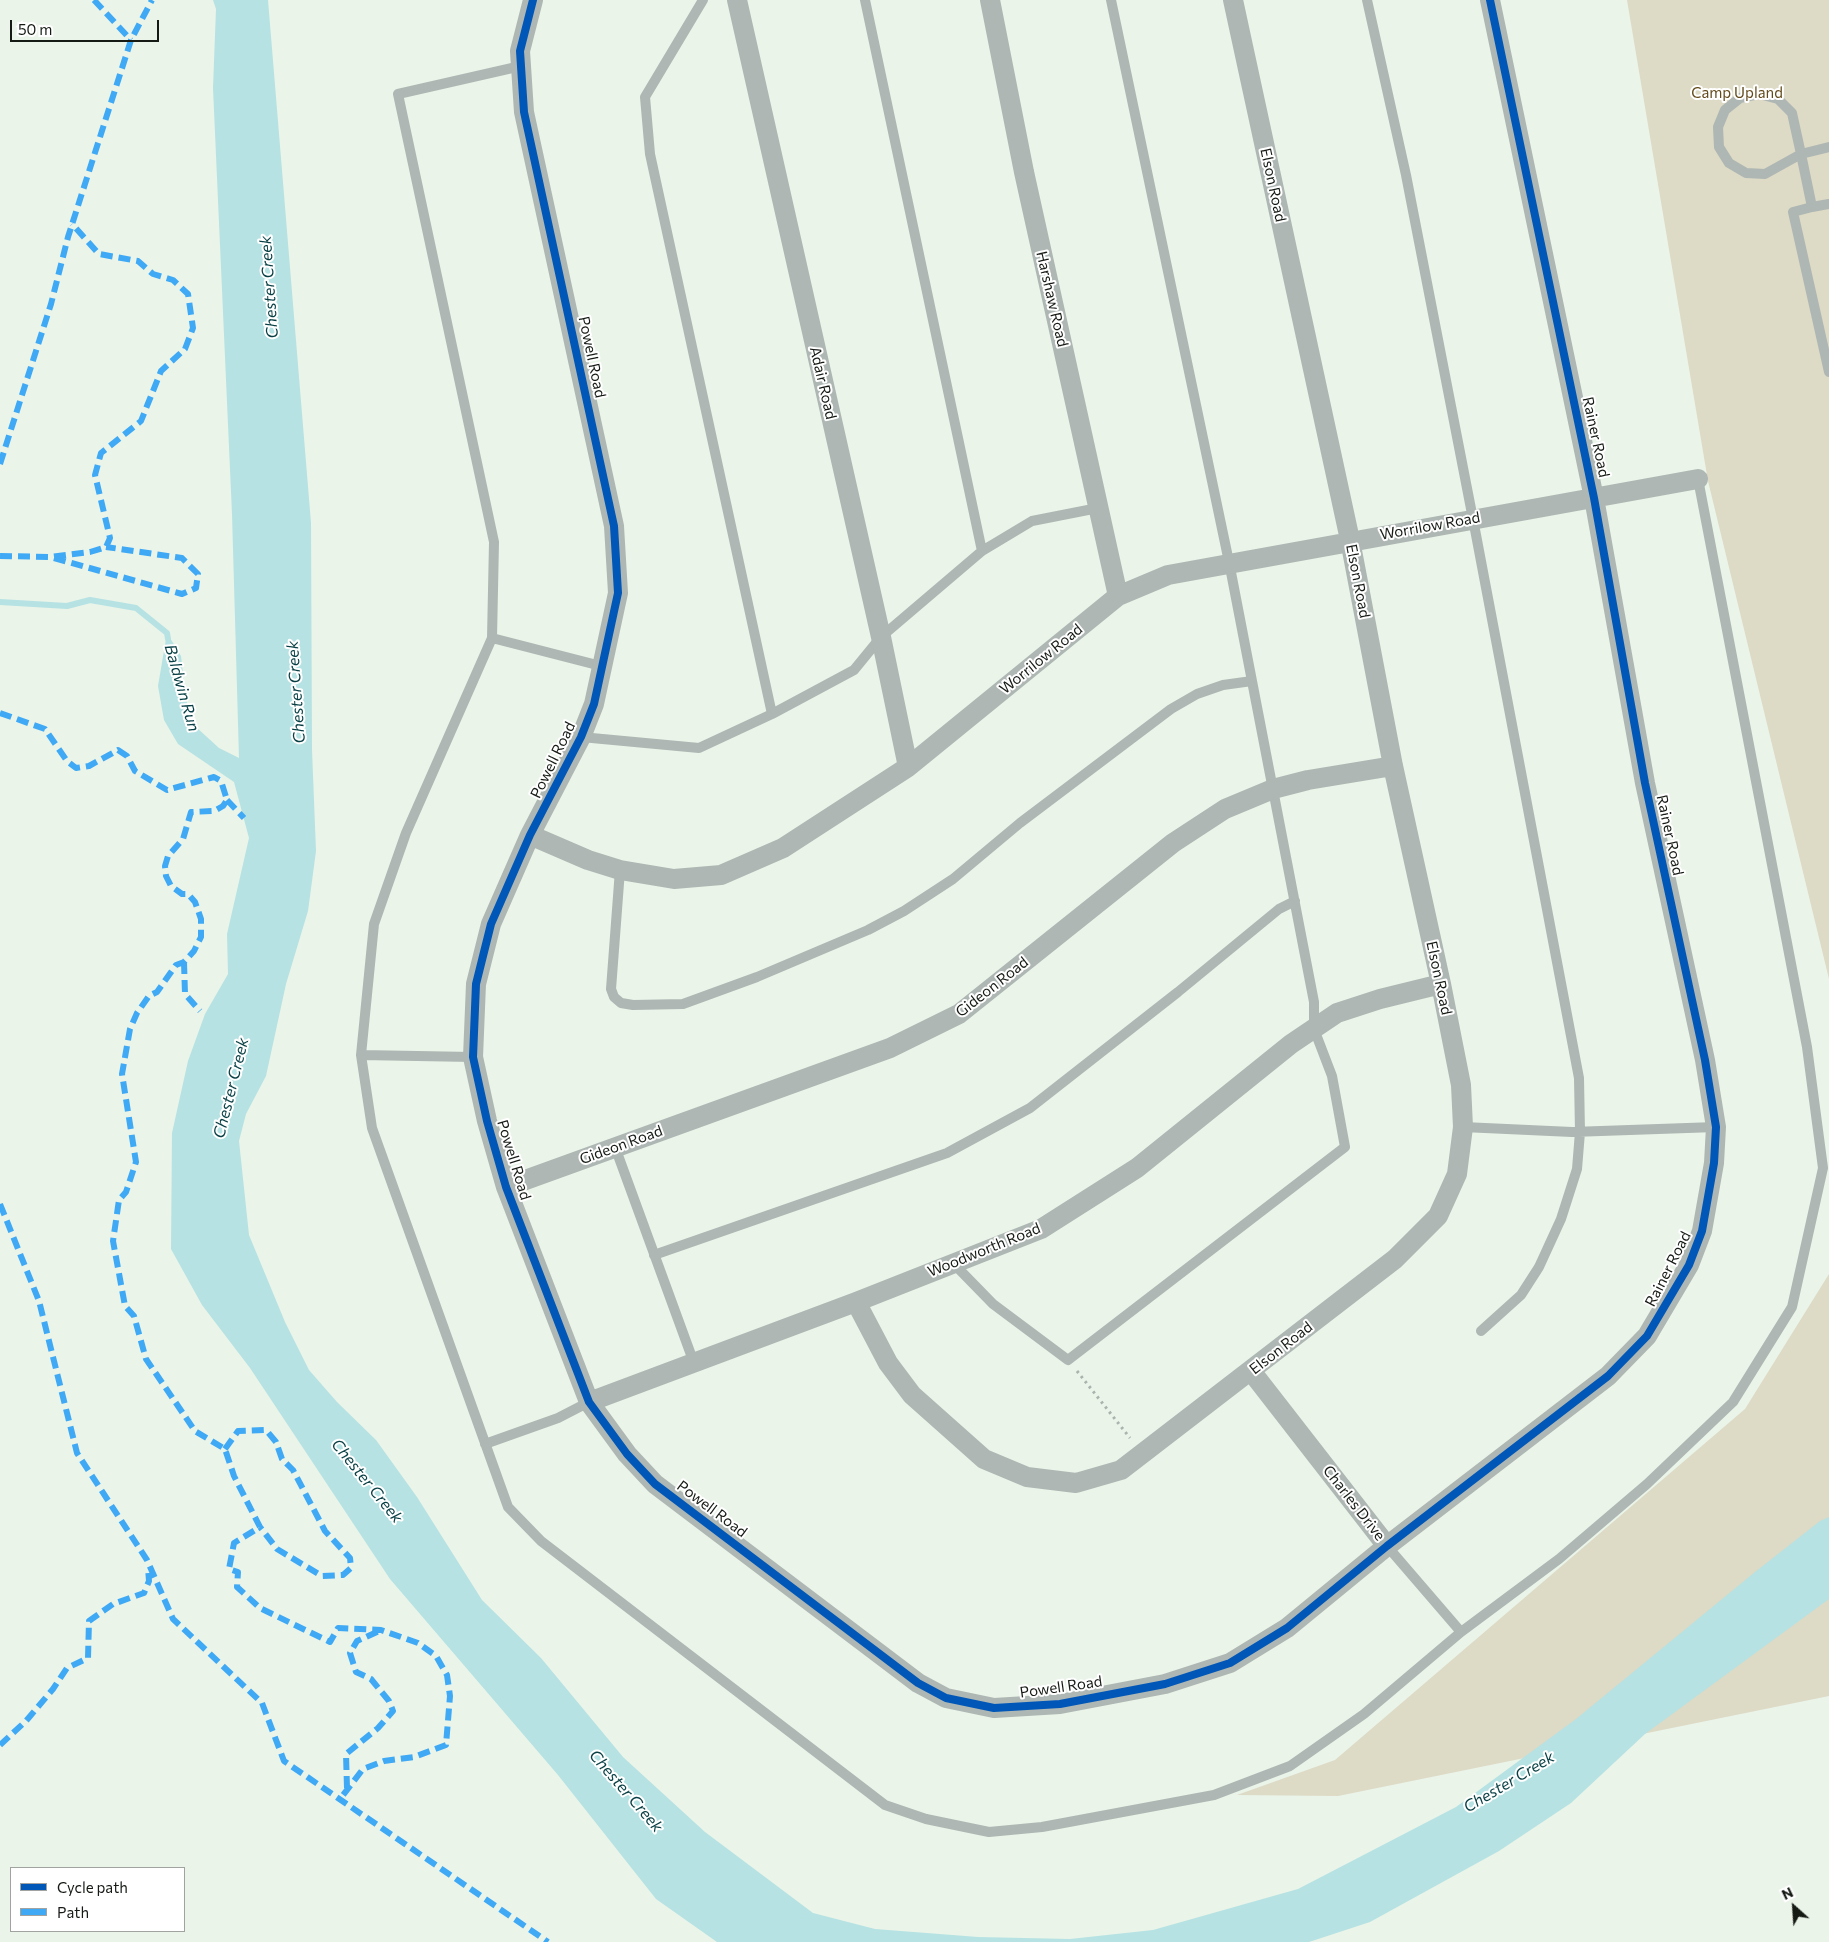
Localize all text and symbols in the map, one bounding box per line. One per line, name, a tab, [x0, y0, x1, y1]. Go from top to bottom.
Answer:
scale bar	[12, 10, 161, 42]
text: 50 m	[18, 20, 52, 38]
park label: Camp Upland	[1691, 84, 1783, 102]
street label: Elson Road	[1256, 146, 1290, 224]
water label: Chester Creek	[256, 235, 282, 339]
street label: Harshaw Road	[1032, 249, 1072, 349]
street label: Powell Road	[575, 315, 609, 399]
street label: Adair Road	[806, 345, 840, 421]
street label: Rainer Road	[1579, 395, 1613, 479]
street label: Worrilow Road	[1378, 508, 1482, 544]
street label: Elson Road	[1342, 542, 1374, 620]
street label: Worrilow Road	[996, 620, 1086, 698]
water label: Chester Creek	[283, 640, 309, 744]
water label: Baldwin Run	[160, 642, 204, 734]
street label: Powell Road	[527, 719, 579, 801]
street label: Rainer Road	[1653, 793, 1687, 877]
street label: Elson Road	[1422, 939, 1456, 1017]
street label: Gideon Road	[952, 953, 1032, 1021]
water label: Chester Creek	[209, 1036, 253, 1140]
street label: Powell Road	[493, 1118, 535, 1202]
street label: Gideon Road	[577, 1122, 665, 1168]
street label: Woodworth Road	[925, 1219, 1043, 1281]
street label: Rainer Road	[1641, 1228, 1695, 1310]
street label: Elson Road	[1246, 1318, 1316, 1378]
water label: Chester Creek	[327, 1435, 407, 1527]
street label: Charles Drive	[1319, 1462, 1389, 1544]
street label: Powell Road	[673, 1477, 751, 1541]
street label: Powell Road	[1019, 1672, 1103, 1702]
water label: Chester Creek	[585, 1746, 667, 1836]
water label: Chester Creek	[1460, 1747, 1558, 1817]
legend	[10, 1867, 185, 1932]
text: Cycle path	[57, 1878, 128, 1896]
north arrow	[1769, 1882, 1819, 1932]
text: N	[1779, 1883, 1796, 1903]
text: Path	[57, 1903, 89, 1921]

